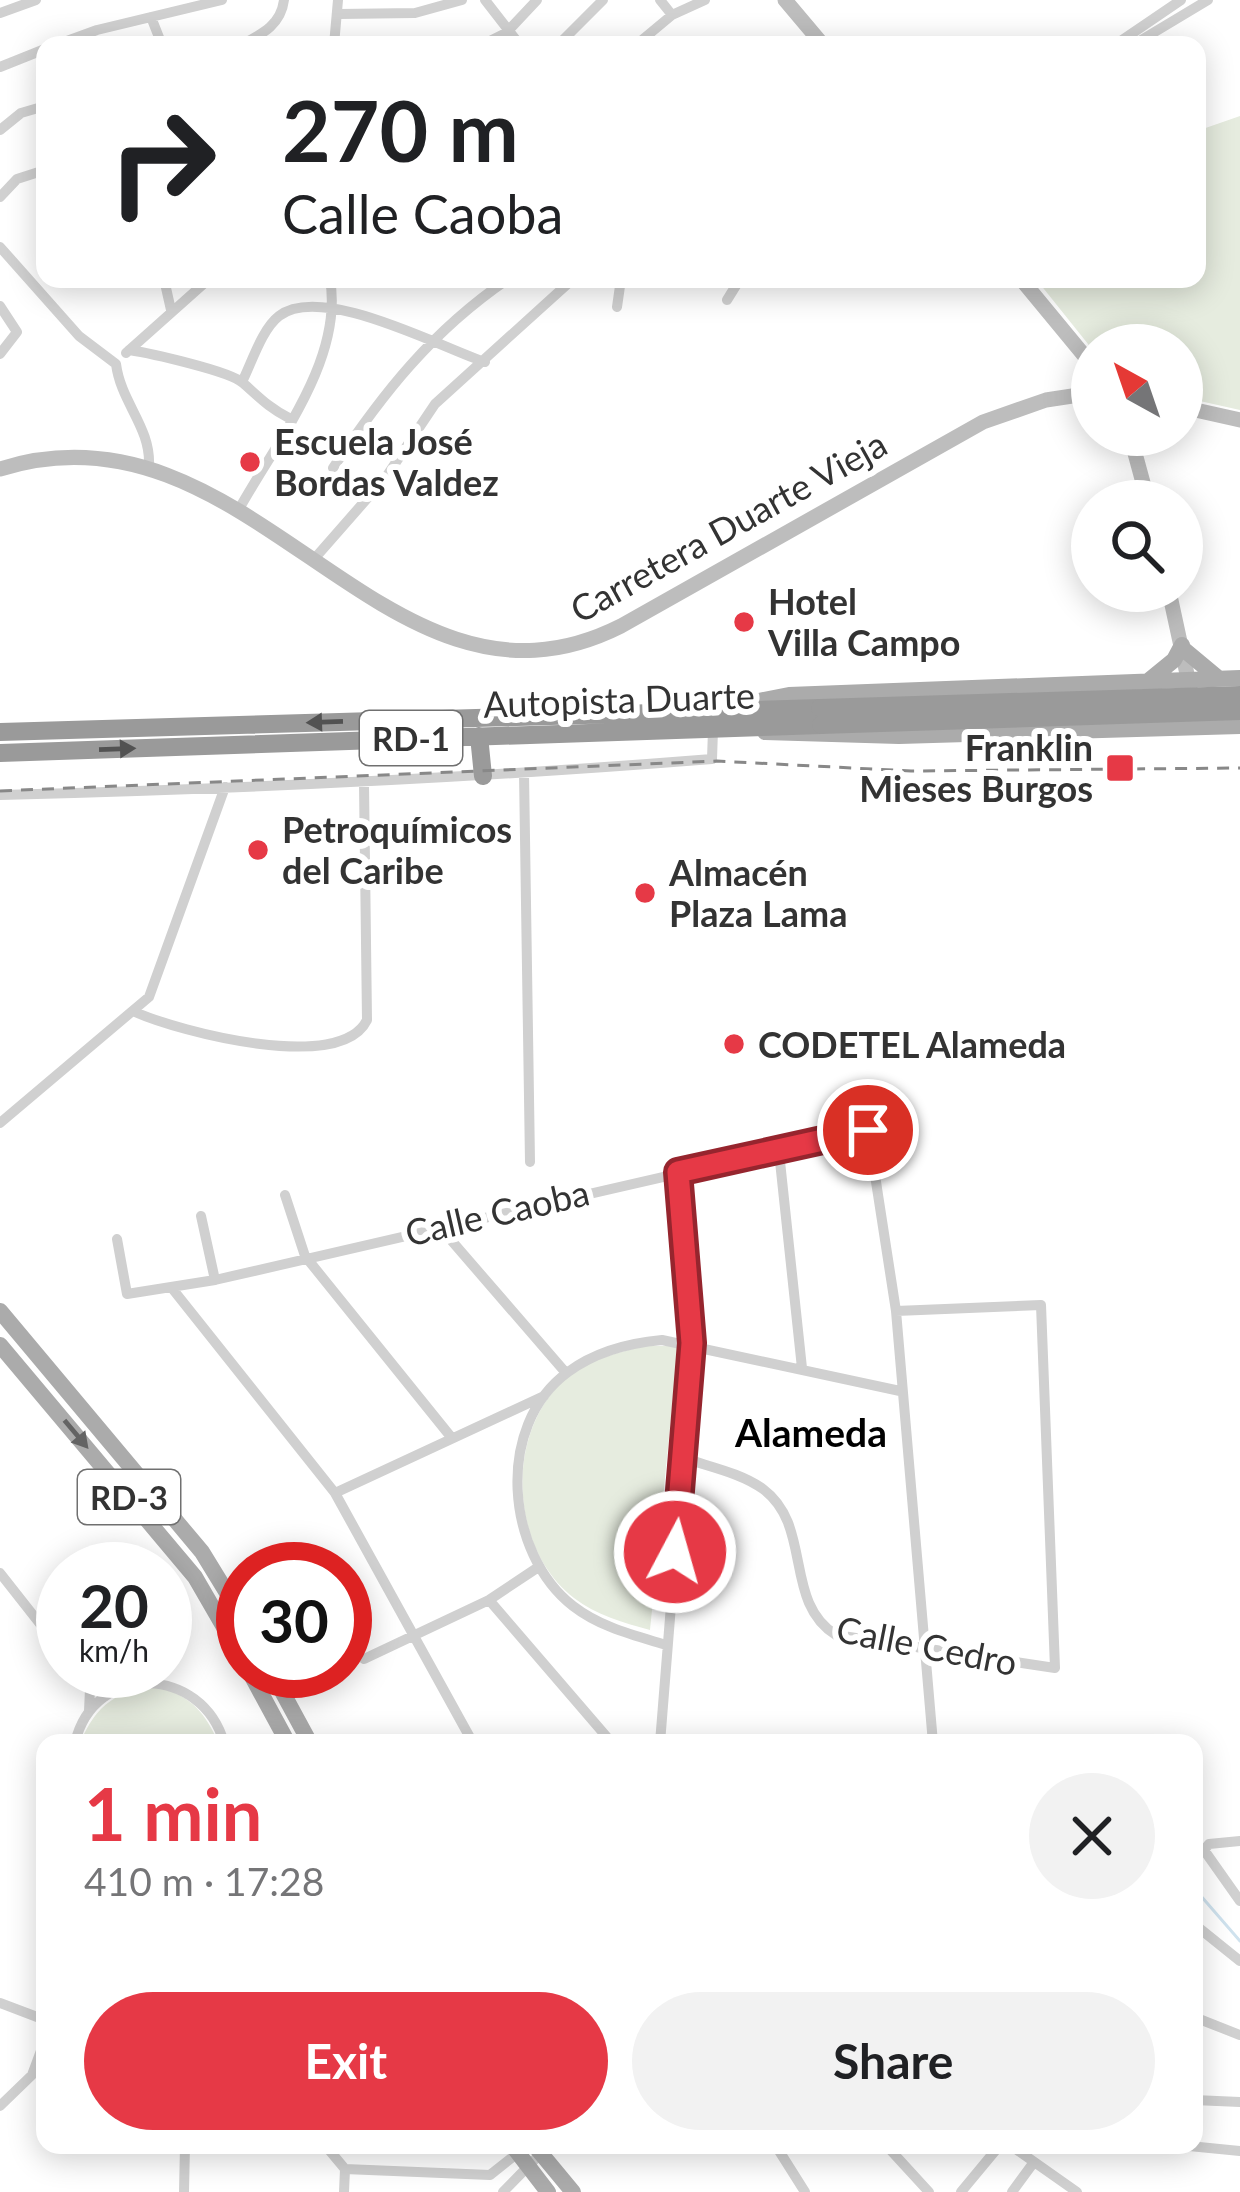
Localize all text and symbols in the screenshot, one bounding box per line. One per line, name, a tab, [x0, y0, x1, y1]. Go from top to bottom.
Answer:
text: 270 m	[282, 79, 519, 180]
icon: right	[84, 84, 240, 240]
text: Calle Caoba	[282, 181, 563, 246]
north arrow	[1071, 324, 1203, 456]
map controls	[1071, 324, 1203, 612]
place label: Escuela José Bordas Valdez	[274, 419, 499, 504]
street label: Carretera Duarte Vieja	[562, 421, 894, 631]
marker: Escuela José Bordas Valdez	[237, 449, 263, 475]
button: search	[1071, 480, 1203, 612]
place label: Hotel Villa Campo	[767, 579, 960, 664]
marker: Hotel Villa Campo	[731, 609, 757, 635]
street label: Autopista Duarte	[483, 672, 755, 726]
road number: RD-1	[360, 711, 462, 765]
one-way arrow	[306, 712, 344, 731]
place label: Franklin Mieses Burgos	[859, 725, 1093, 810]
one-way arrow	[99, 739, 137, 758]
marker: Franklin Mieses Burgos	[1104, 752, 1136, 784]
place label: Petroquímicos del Caribe	[282, 807, 512, 892]
marker: Petroquímicos del Caribe	[245, 837, 271, 863]
place label: Almacén Plaza Lama	[668, 850, 847, 935]
marker: Almacén Plaza Lama	[632, 880, 658, 906]
place label: CODETEL Alameda	[758, 1022, 1066, 1066]
marker: CODETEL Alameda	[721, 1031, 747, 1057]
pin	[817, 1079, 919, 1181]
icon: arrive	[835, 1097, 901, 1163]
street label: Calle Caoba	[401, 1169, 593, 1255]
district label: Alameda	[734, 1409, 887, 1455]
one-way arrow	[62, 1419, 88, 1449]
road number: RD-3	[78, 1470, 180, 1524]
position arrow	[612, 1489, 738, 1615]
speed limit sign: 30	[216, 1542, 372, 1698]
text: 20	[79, 1569, 149, 1641]
street label: Calle Cedro	[833, 1606, 1021, 1684]
text: km/h	[79, 1632, 149, 1668]
text: 1 min	[84, 1770, 262, 1856]
button: close	[1029, 1773, 1155, 1899]
text: 410 m · 17:28	[84, 1858, 324, 1904]
button: Exit	[84, 1992, 608, 2130]
button: Share	[632, 1992, 1155, 2130]

